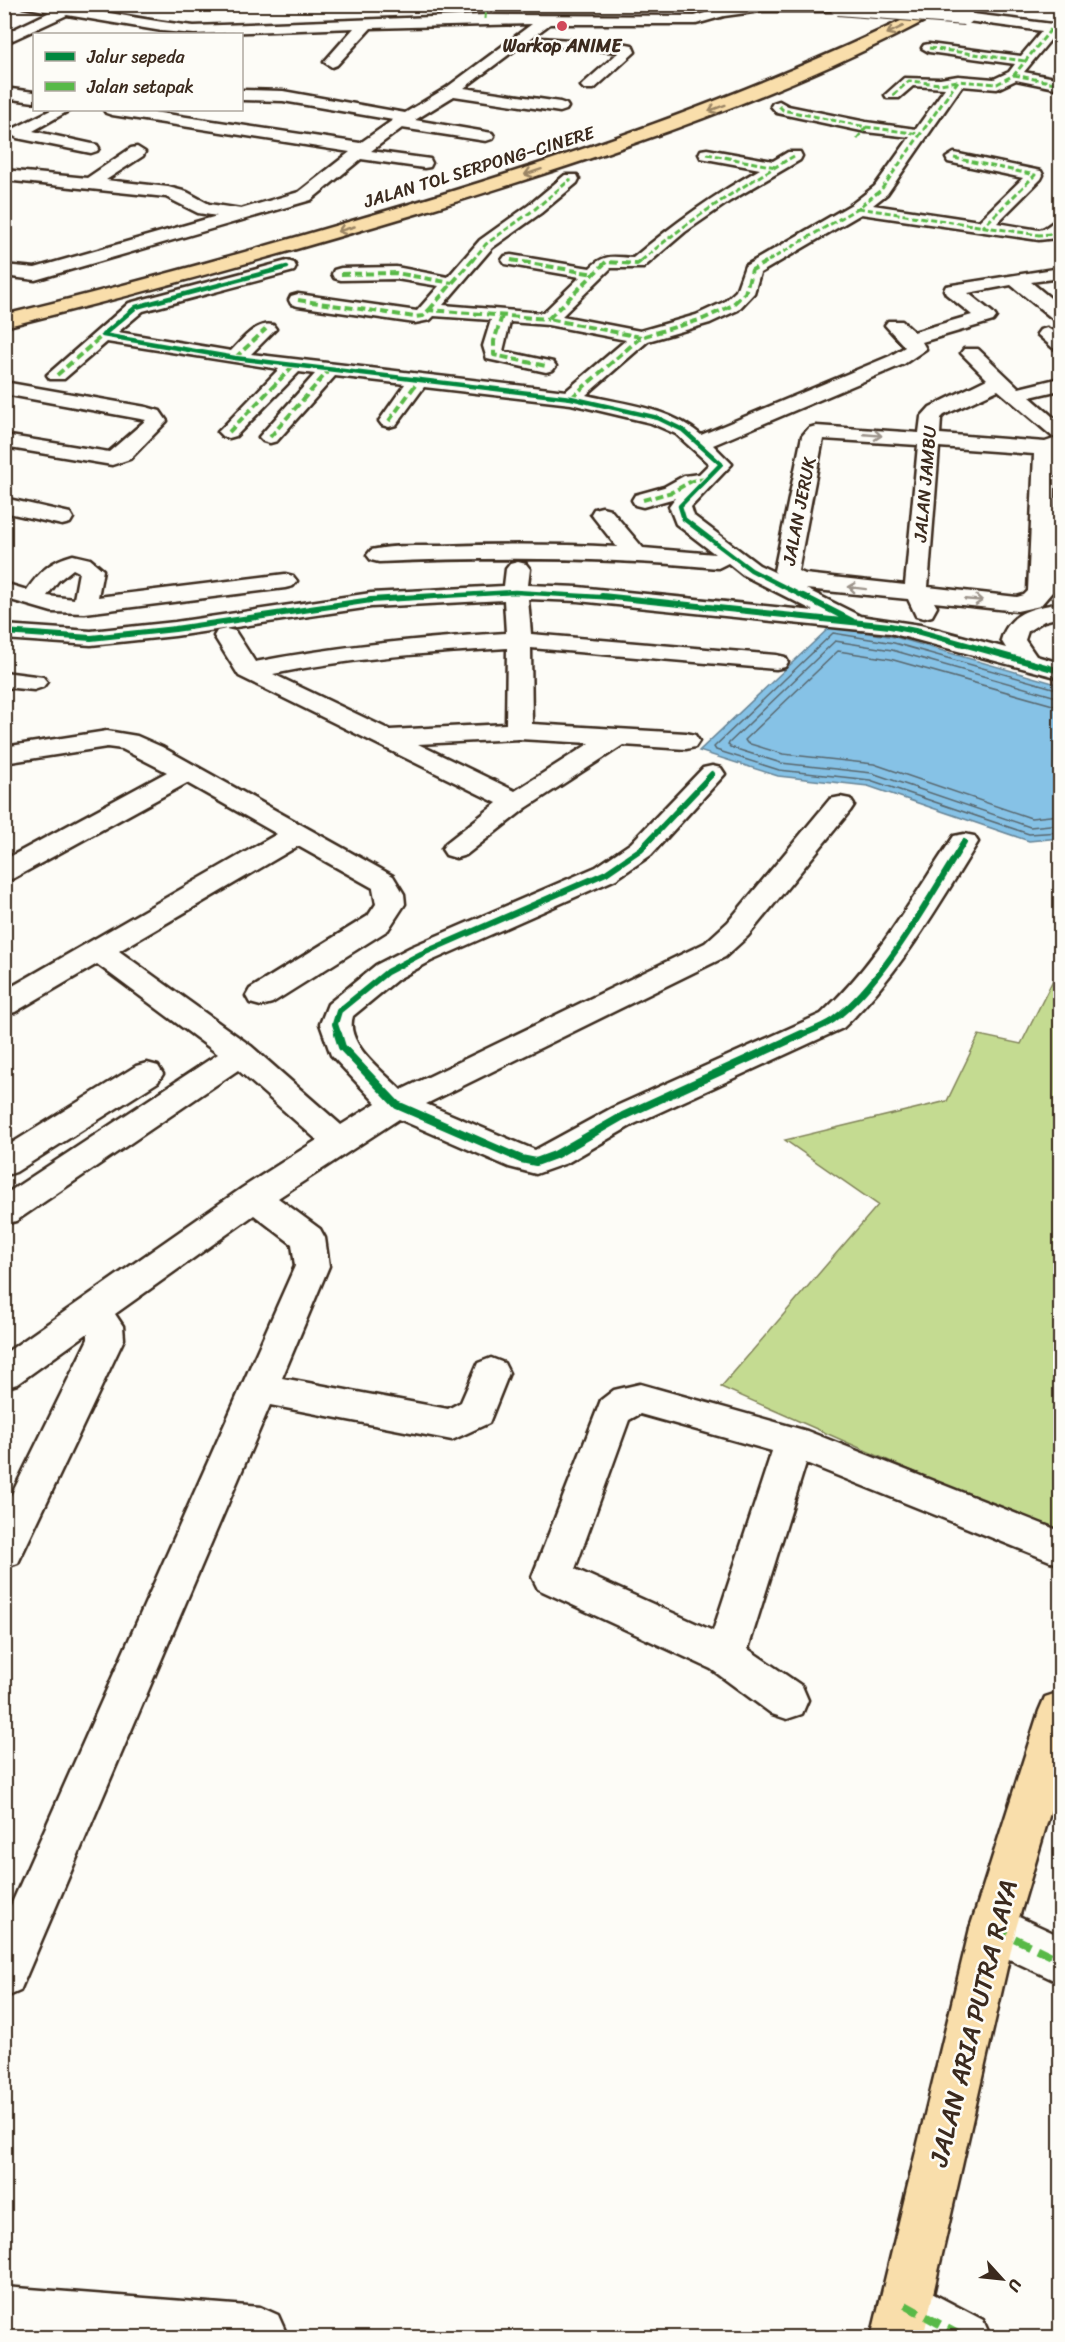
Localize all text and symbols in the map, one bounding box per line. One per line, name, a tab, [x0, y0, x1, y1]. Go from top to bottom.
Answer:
marker: Warkop ANIME	[555, 19, 569, 33]
one-way arrow	[887, 25, 905, 37]
place label: Warkop ANIME	[503, 30, 623, 62]
legend	[33, 33, 243, 111]
text: Jalur sepeda	[86, 41, 186, 73]
text: Jalan setapak	[86, 71, 194, 103]
one-way arrow	[708, 103, 727, 114]
street label: JALAN TOL SERPONG–CINERE	[359, 116, 599, 218]
one-way arrow	[524, 167, 543, 178]
one-way arrow	[337, 224, 356, 235]
street label: JALAN JAMBU	[904, 423, 946, 544]
one-way arrow	[863, 430, 883, 441]
street label: JALAN JERUK	[773, 454, 825, 569]
one-way arrow	[848, 582, 868, 593]
one-way arrow	[963, 595, 983, 606]
street label: JALAN ARIA PUTRA RAYA	[915, 1875, 1031, 2172]
north arrow	[972, 2249, 1032, 2309]
text: U	[999, 2274, 1030, 2298]

